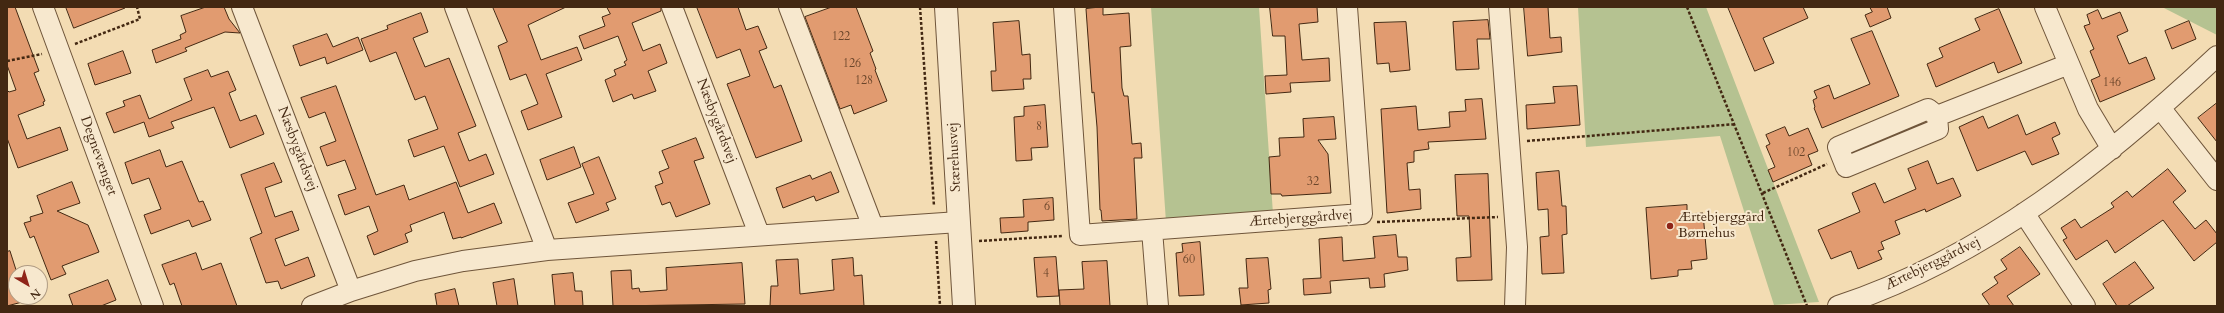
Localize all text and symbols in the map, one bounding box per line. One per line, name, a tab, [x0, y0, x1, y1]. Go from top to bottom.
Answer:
house number: 122	[832, 30, 850, 44]
house number: 126	[843, 57, 861, 71]
house number: 128	[855, 74, 873, 88]
street label: Næsbygårdsvej	[692, 76, 740, 166]
house number: 146	[2103, 76, 2121, 90]
street label: Næsbygårdsvej	[273, 104, 321, 194]
street label: Degnevænget	[76, 114, 120, 198]
house number: 8	[1036, 120, 1042, 134]
street label: Stærehusvej	[945, 122, 965, 192]
house number: 102	[1787, 146, 1805, 160]
house number: 32	[1307, 175, 1319, 189]
house number: 6	[1044, 200, 1050, 214]
street label: Ærtebjerggårdvej	[1249, 207, 1353, 231]
place label: Ærtebjerggård Børnehus	[1678, 210, 1764, 242]
marker: Ærtebjerggård Børnehus	[1665, 221, 1675, 231]
street label: Ærtebjerggårdvej	[1883, 234, 1983, 294]
house number: 60	[1183, 253, 1195, 267]
north arrow	[8, 265, 48, 305]
house number: 4	[1043, 267, 1049, 281]
text: N	[27, 285, 43, 303]

